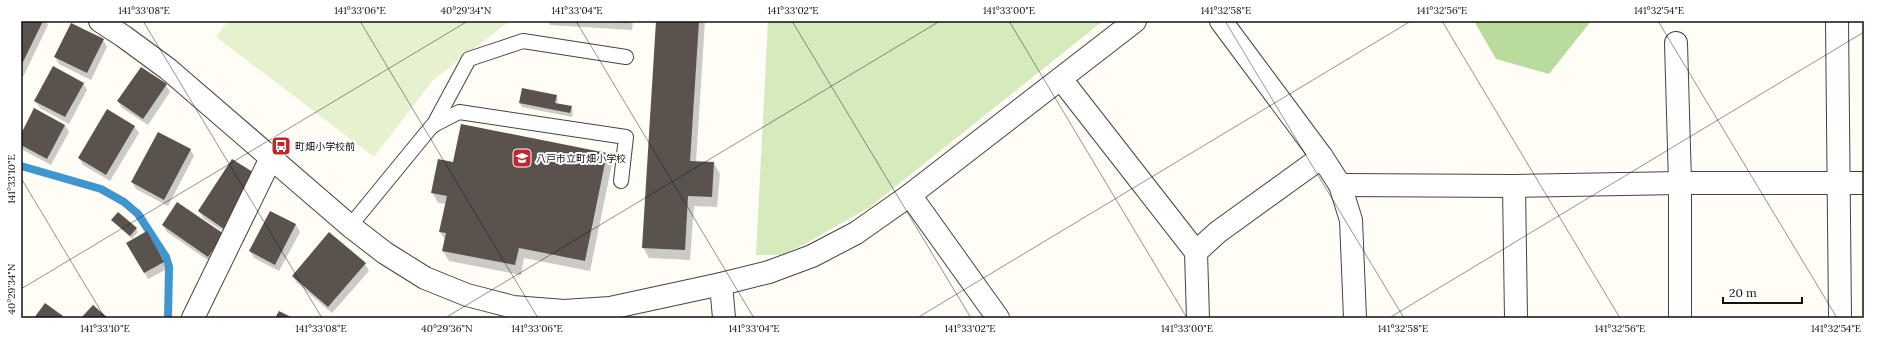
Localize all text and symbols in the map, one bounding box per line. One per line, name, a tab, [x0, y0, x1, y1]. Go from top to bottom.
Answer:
text: 141°33'08"E	[118, 4, 170, 17]
text: 141°33'06"E	[334, 4, 386, 17]
text: 40°29'34"N	[441, 4, 492, 17]
text: 141°33'04"E	[551, 4, 603, 17]
text: 141°33'02"E	[767, 4, 819, 17]
text: 141°33'00"E	[983, 4, 1035, 17]
text: 141°32'58"E	[1201, 4, 1251, 17]
text: 141°32'56"E	[1417, 4, 1467, 17]
text: 141°32'54"E	[1634, 4, 1684, 17]
bus stop icon: 町畑小学校前	[270, 135, 292, 157]
place label: 町畑小学校前	[295, 140, 355, 153]
school or university icon: 八戸市立町畑小学校	[511, 147, 533, 169]
place label: 八戸市立町畑小学校	[536, 152, 626, 165]
text: 141°33'10"E	[5, 154, 18, 204]
text: 40°29'34"N	[5, 263, 18, 314]
scale bar	[1723, 279, 1802, 305]
text: 20 m	[1729, 285, 1757, 300]
text: 141°33'10"E	[80, 322, 130, 335]
text: 141°33'08"E	[295, 322, 347, 335]
text: 40°29'36"N	[421, 322, 473, 335]
text: 141°33'06"E	[511, 322, 563, 335]
text: 141°33'04"E	[728, 322, 780, 335]
text: 141°33'02"E	[944, 322, 996, 335]
text: 141°33'00"E	[1161, 322, 1213, 335]
text: 141°32'58"E	[1378, 322, 1428, 335]
text: 141°32'56"E	[1595, 322, 1645, 335]
text: 141°32'54"E	[1811, 322, 1861, 335]

